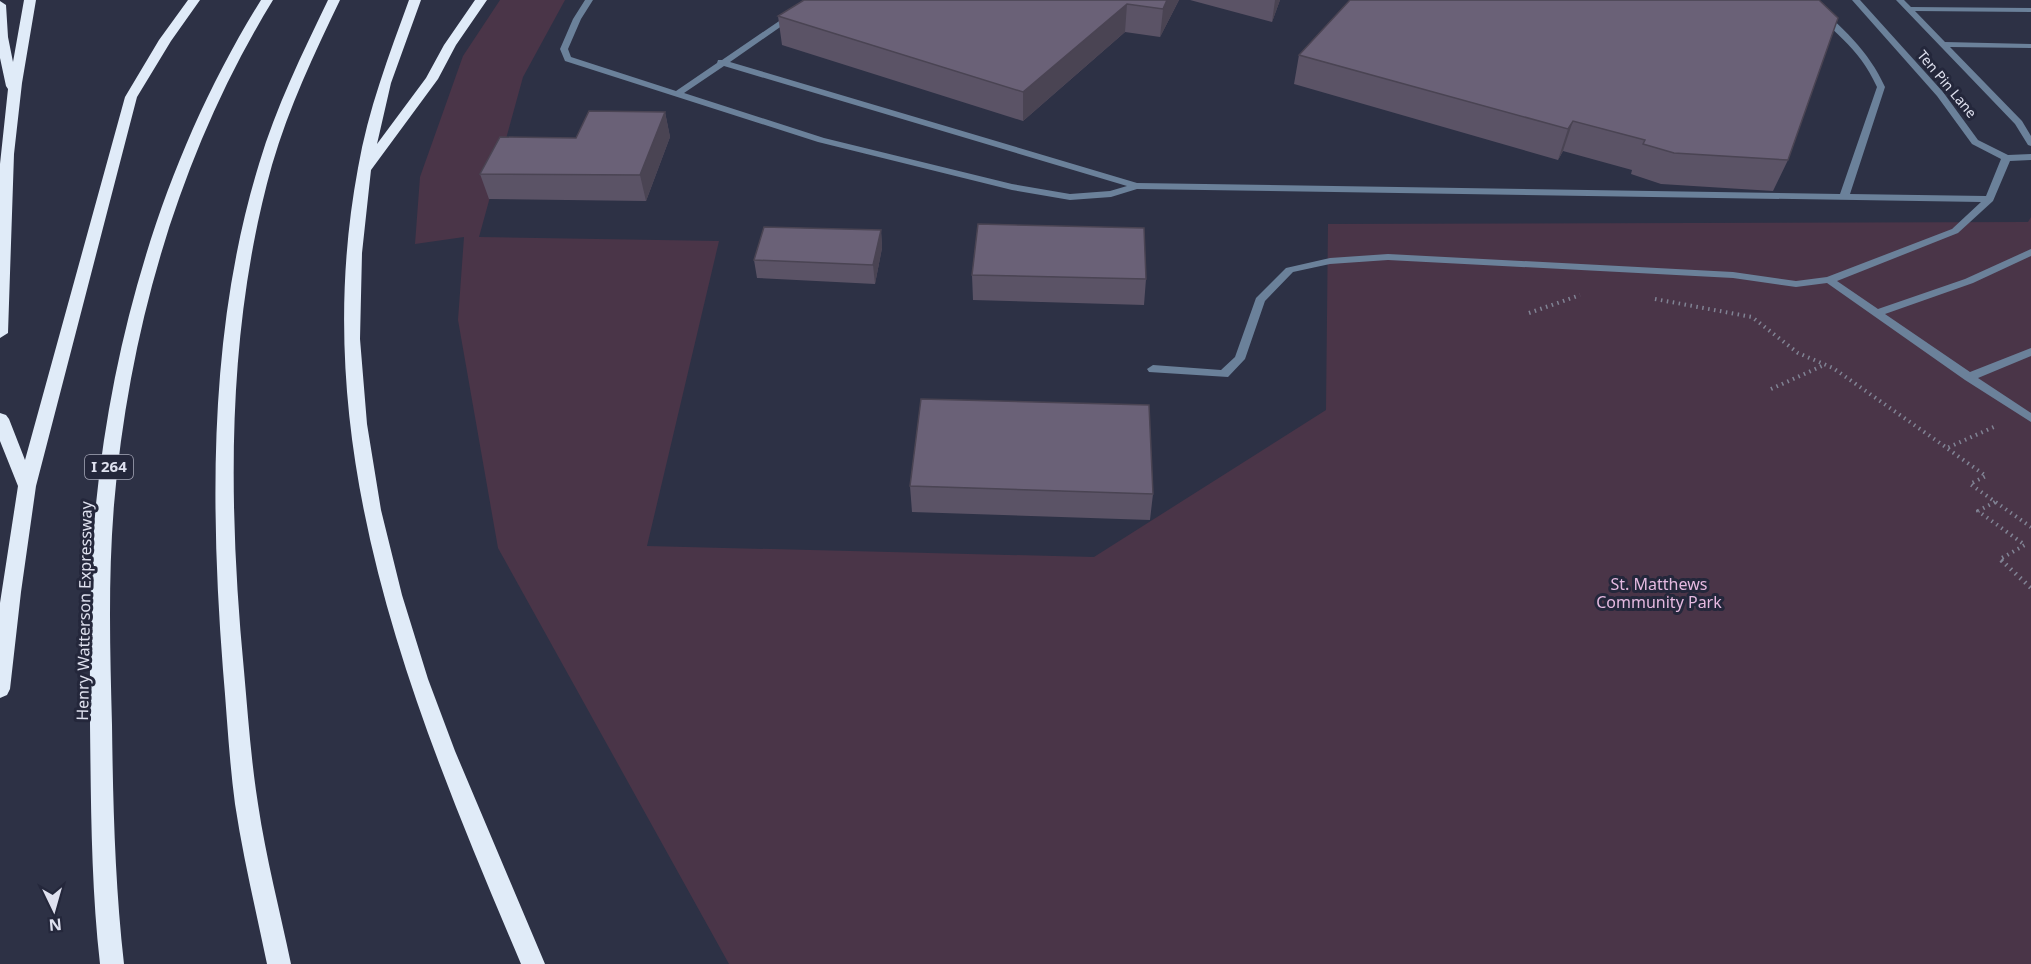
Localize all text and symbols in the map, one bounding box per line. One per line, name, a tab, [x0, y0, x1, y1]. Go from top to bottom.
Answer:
street label: Ten Pin Lane	[1913, 46, 1981, 122]
road number: I 264	[85, 455, 133, 479]
street label: Henry Watterson Expressway	[71, 500, 97, 721]
park label: St. Matthews Community Park	[1596, 573, 1722, 613]
north arrow	[24, 880, 84, 940]
text: N	[48, 913, 63, 936]

